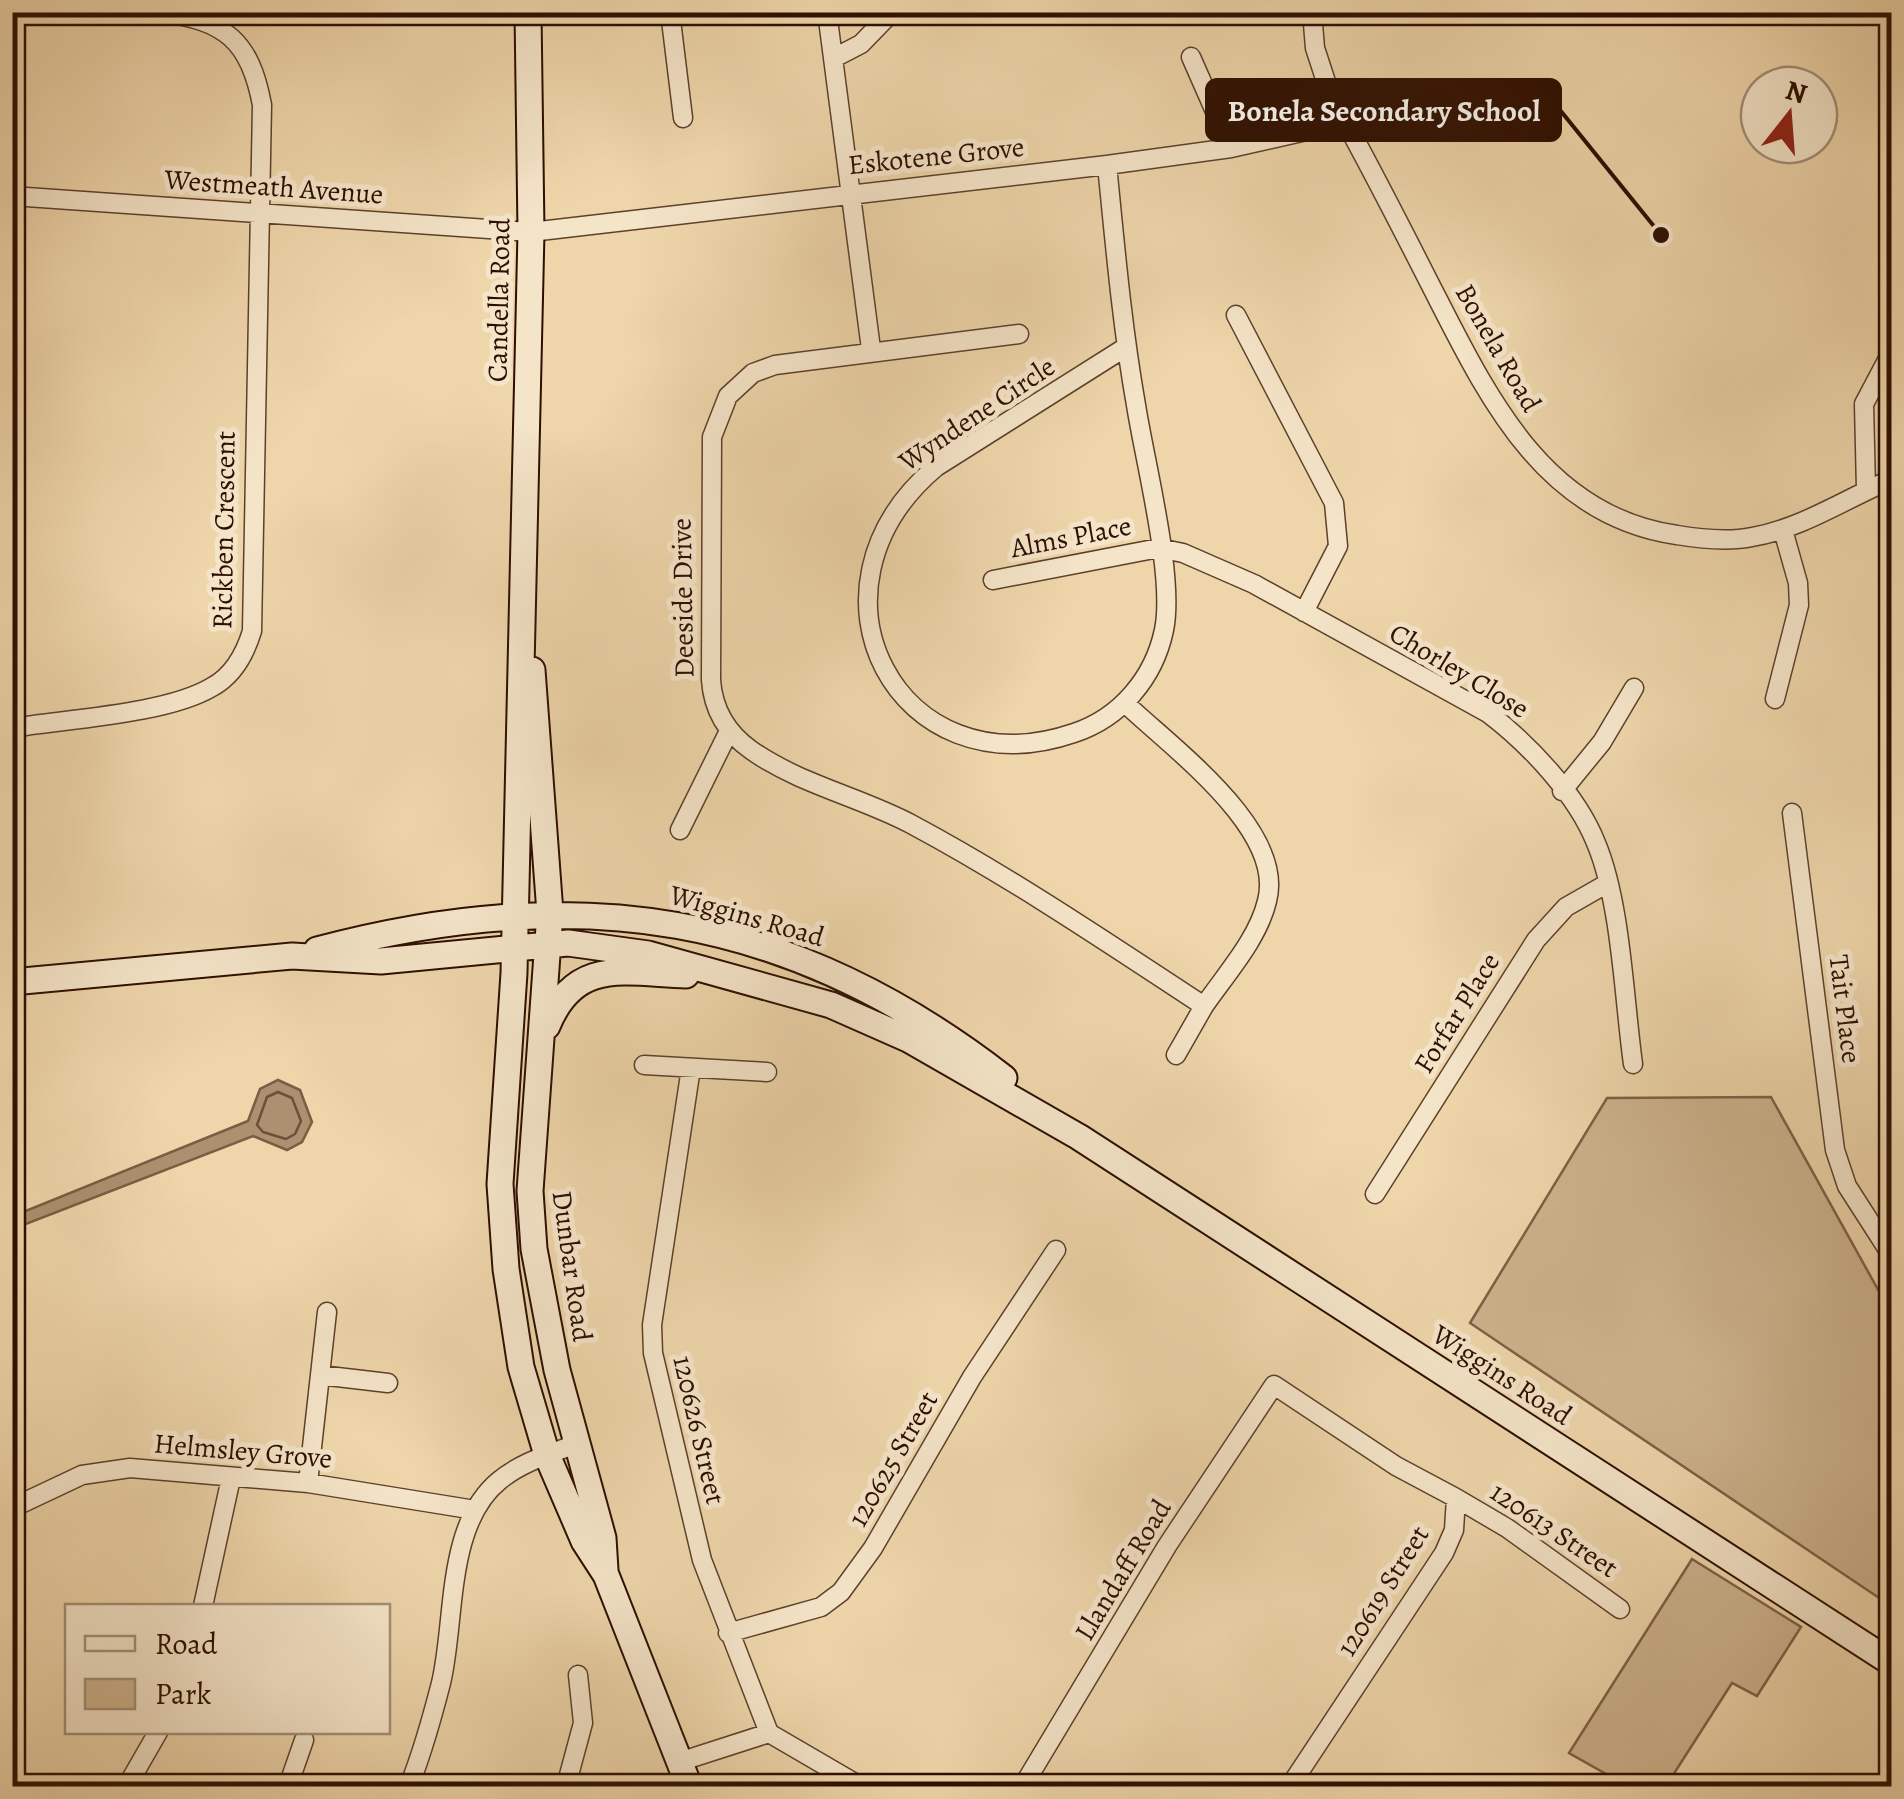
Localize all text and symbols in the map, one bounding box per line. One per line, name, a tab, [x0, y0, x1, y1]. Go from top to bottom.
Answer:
north arrow	[1739, 65, 1839, 165]
text: N	[1781, 71, 1811, 113]
callout: Bonela Secondary School	[1207, 80, 1560, 140]
text: Bonela Secondary School	[1228, 91, 1540, 131]
street label: Eskotene Grove	[846, 128, 1026, 184]
street label: Westmeath Avenue	[162, 160, 385, 214]
street label: Candella Road	[479, 217, 519, 382]
street label: Bonela Road	[1446, 277, 1550, 420]
street label: Wyndene Circle	[891, 348, 1063, 481]
street label: Rickben Crescent	[203, 431, 245, 629]
street label: Alms Place	[1006, 507, 1135, 567]
street label: Deeside Drive	[663, 518, 703, 678]
street label: Chorley Close	[1382, 614, 1536, 728]
street label: Wiggins Road	[664, 876, 830, 956]
street label: Forfar Place	[1405, 946, 1509, 1080]
street label: Tait Place	[1820, 953, 1870, 1065]
street label: Dunbar Road	[543, 1188, 602, 1345]
street label: Wiggins Road	[1424, 1315, 1580, 1435]
street label: 120626 Street	[663, 1352, 735, 1508]
street label: 120625 Street	[839, 1384, 947, 1534]
street label: Helmsley Grove	[152, 1424, 334, 1478]
street label: 120613 Street	[1483, 1473, 1625, 1587]
street label: Llandaff Road	[1066, 1491, 1181, 1648]
street label: 120619 Street	[1328, 1518, 1438, 1664]
legend	[65, 1604, 390, 1734]
text: Road	[155, 1624, 218, 1664]
text: Park	[155, 1674, 211, 1714]

